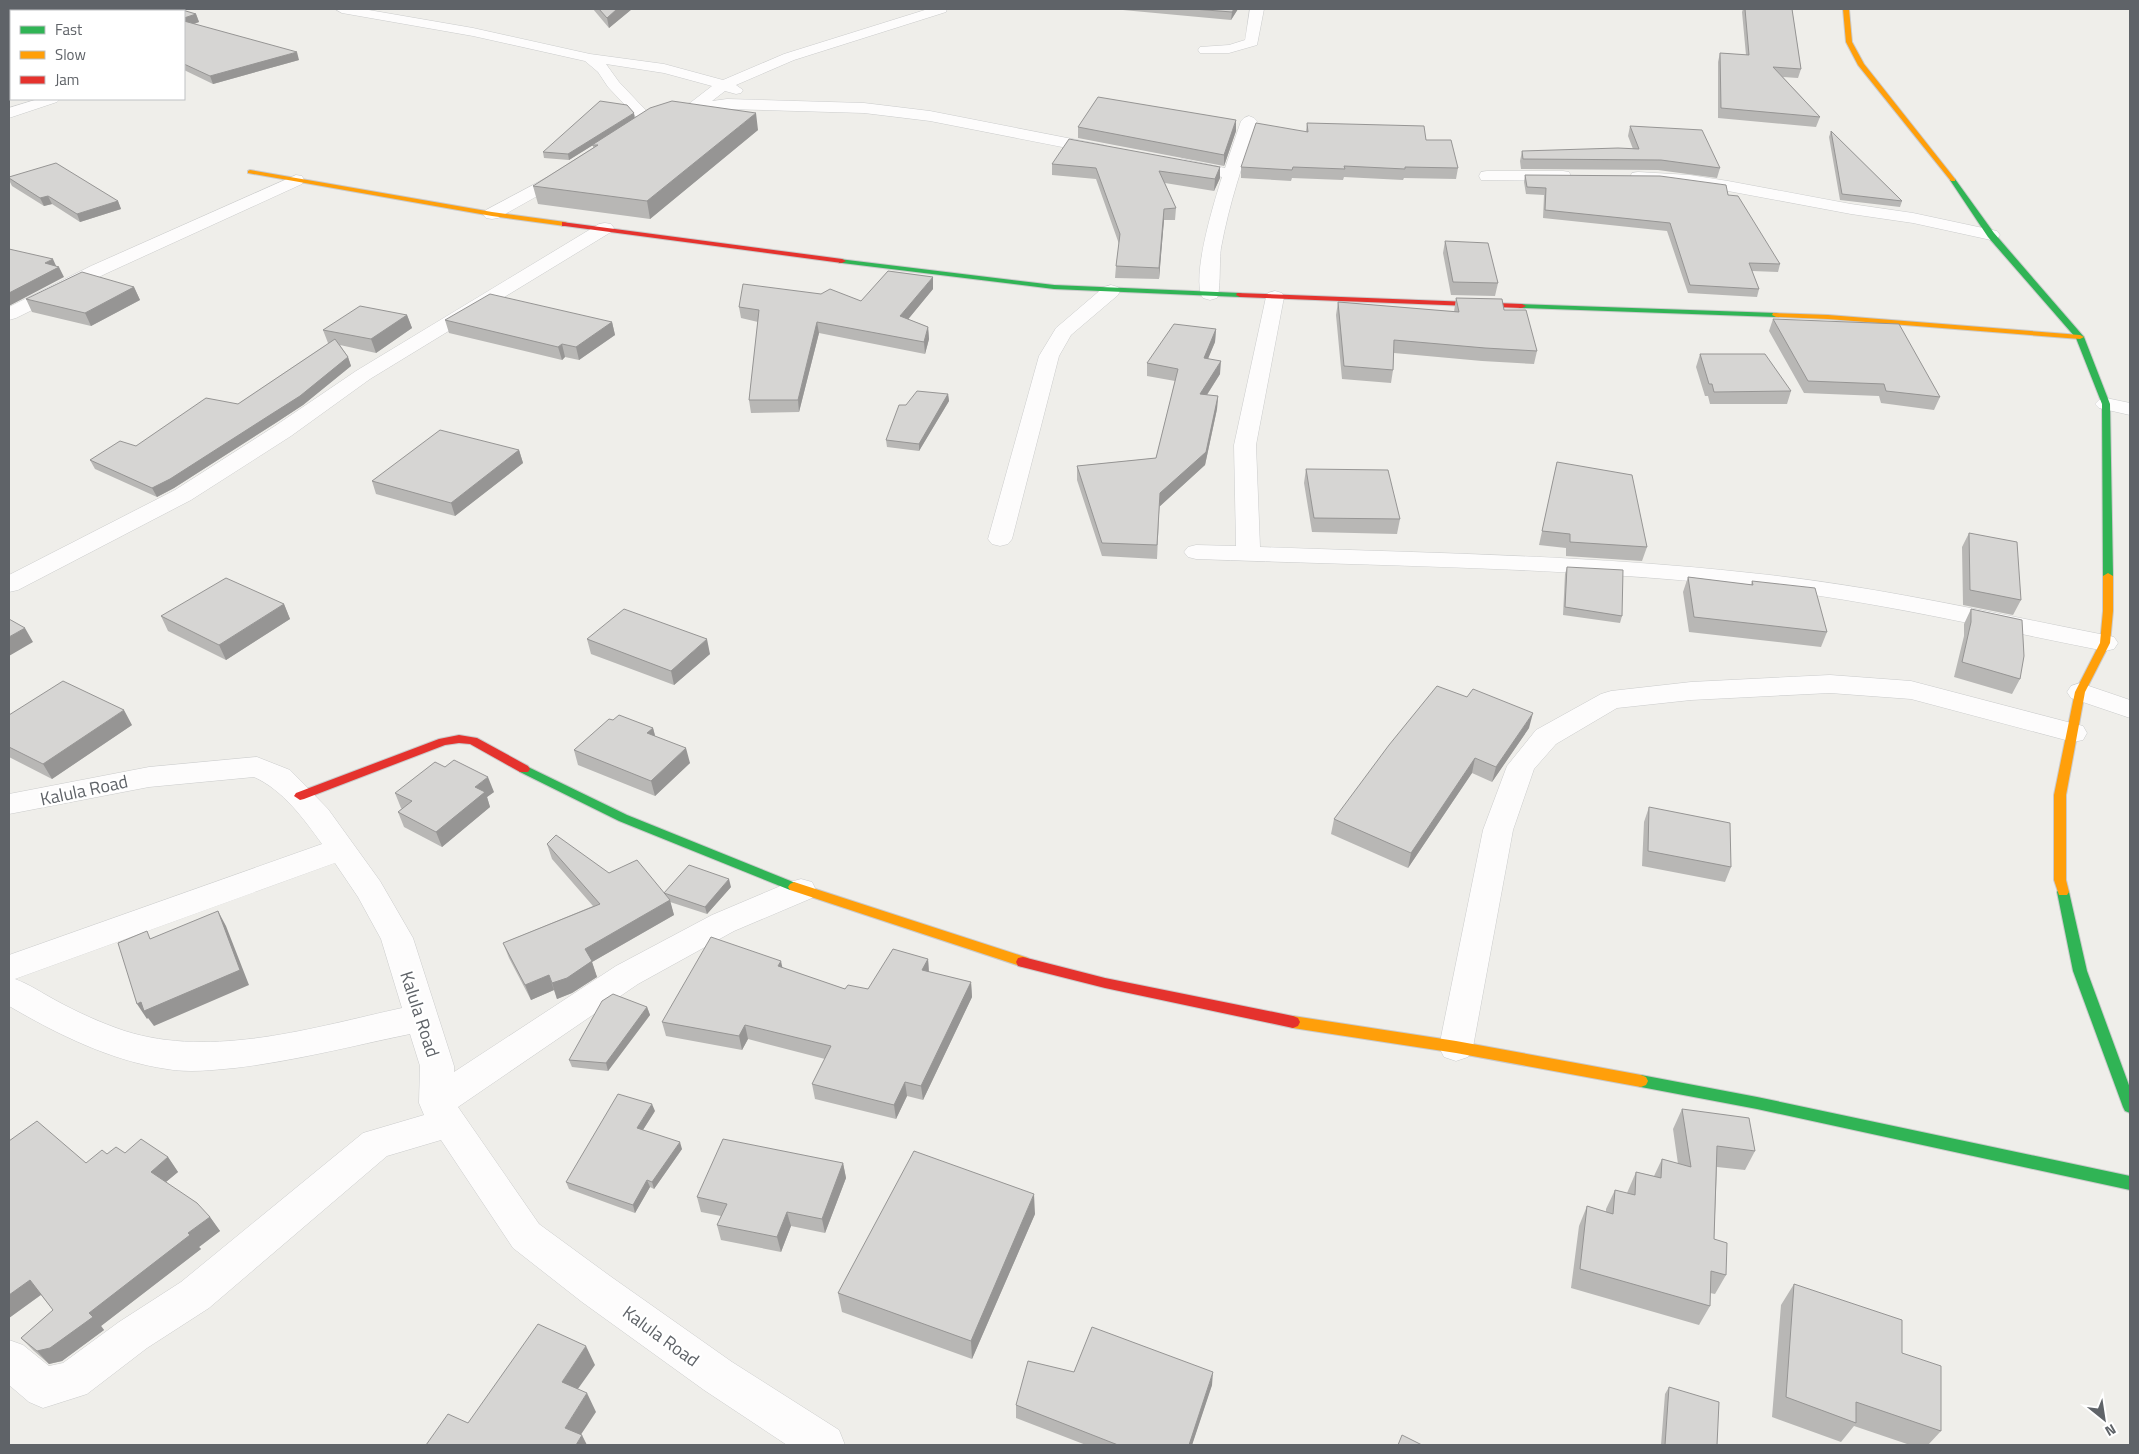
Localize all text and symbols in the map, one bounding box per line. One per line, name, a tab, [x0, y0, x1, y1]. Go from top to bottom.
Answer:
legend	[10, 10, 185, 100]
text: Fast	[55, 18, 83, 41]
text: Slow	[55, 43, 86, 66]
text: Jam	[55, 68, 79, 91]
street label: Kalula Road	[38, 768, 130, 812]
street label: Kalula Road	[393, 967, 447, 1061]
street label: Kalula Road	[617, 1299, 705, 1373]
north arrow	[2079, 1394, 2129, 1444]
text: N	[2101, 1419, 2120, 1442]

